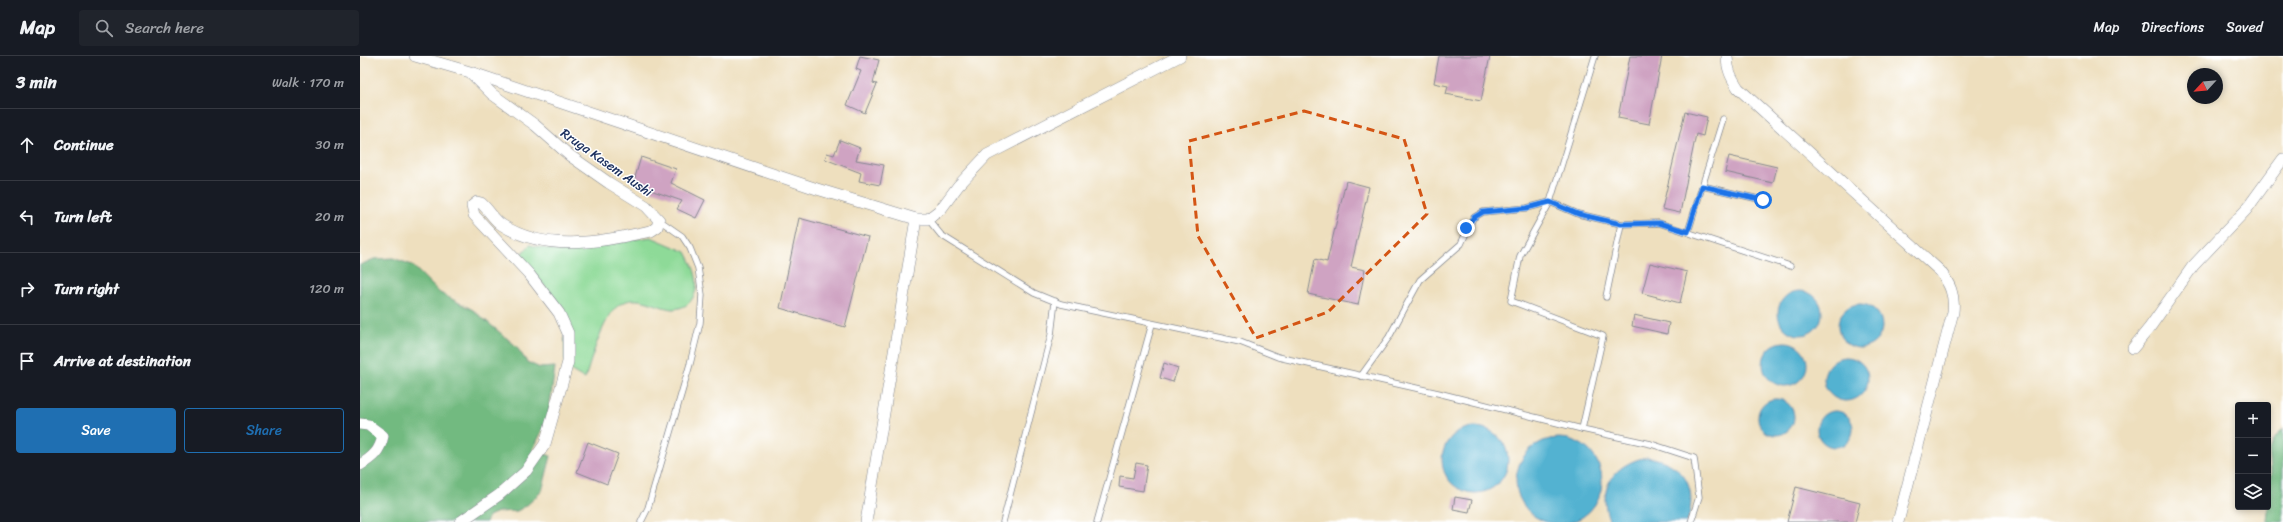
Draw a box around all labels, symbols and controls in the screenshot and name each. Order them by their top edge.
search box [79,10,359,46]
text: Map [20,11,55,44]
text: Search here [125,15,204,41]
text: Map [2093,15,2119,40]
text: Directions [2141,15,2204,40]
text: Saved [2226,15,2263,40]
icon: search [93,17,115,39]
text: 3 min [16,67,57,97]
north arrow [2187,68,2223,104]
text: Walk · 170 m [272,71,344,94]
street label: Rruga Kasem Aushi [556,122,658,203]
text: Continue [54,132,114,158]
text: 30 m [315,133,344,156]
icon: ahead [16,134,38,156]
route start [1754,191,1772,209]
text: Turn left [54,204,112,230]
text: 20 m [315,205,344,228]
icon: left [16,206,38,228]
route end [1457,219,1475,237]
text: Turn right [54,276,119,302]
text: 120 m [309,277,344,300]
icon: right [16,278,38,300]
text: Arrive at destination [54,348,191,374]
icon: arrive [16,350,38,372]
map controls [2235,402,2271,510]
button: + [2235,402,2271,438]
button: Save [16,408,176,453]
button: Share [184,408,344,453]
button: − [2235,438,2271,474]
button: layers [2235,474,2271,510]

